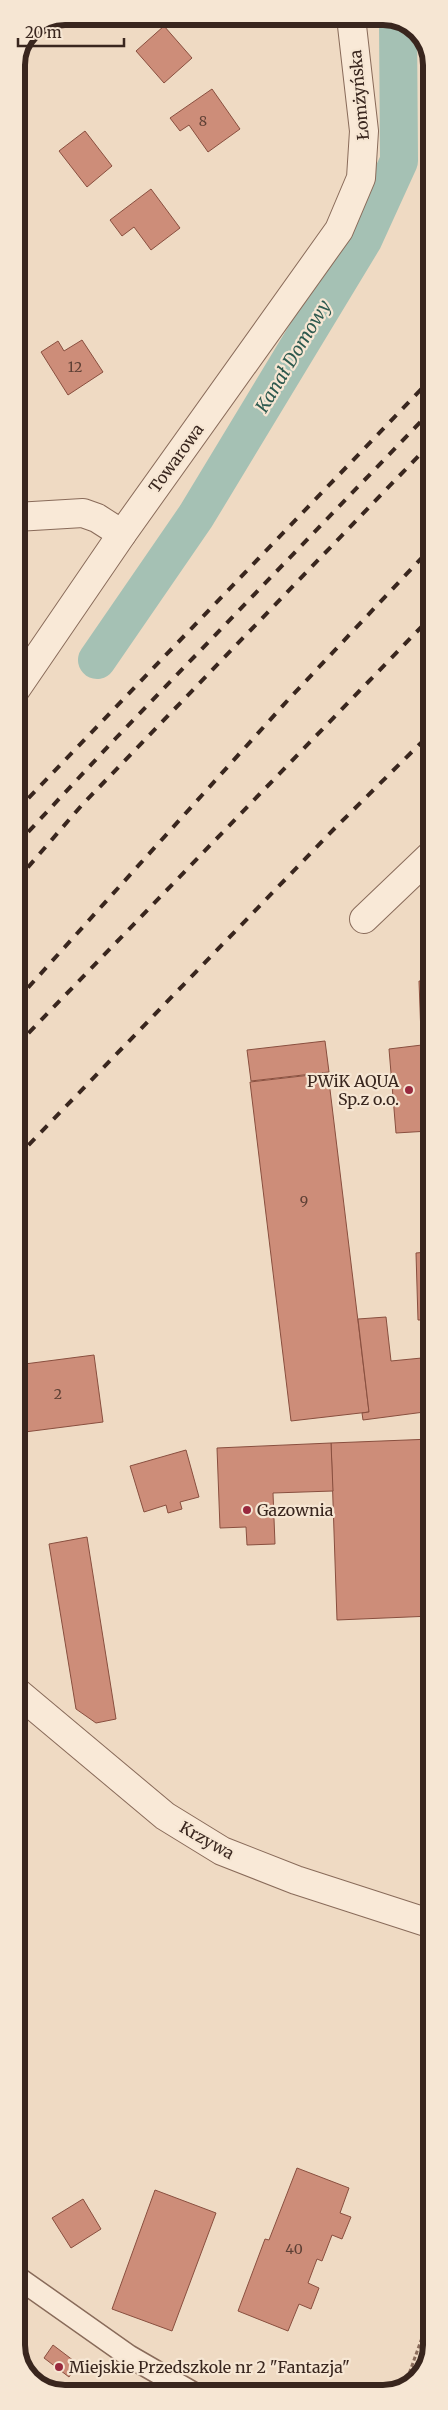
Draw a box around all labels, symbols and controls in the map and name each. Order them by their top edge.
scale bar [18,15,124,47]
text: 20 m [25,23,62,42]
street label: Łomżyńska [345,49,373,141]
house number: 8 [199,112,207,130]
water label: Kanał Domowy [250,295,336,417]
house number: 12 [68,358,82,376]
street label: Towarowa [144,419,208,496]
place label: PWiK AQUA Sp.z o.o. [307,1071,400,1109]
marker: PWiK AQUA Sp.z o.o. [403,1084,415,1096]
house number: 9 [300,1192,308,1210]
house number: 2 [54,1385,62,1403]
place label: Gazownia [257,1500,334,1520]
marker: Gazownia [241,1504,253,1516]
street label: Krzywa [176,1817,238,1863]
house number: 40 [285,2240,303,2258]
place label: Miejskie Przedszkole nr 2 "Fantazja" [69,2357,350,2377]
marker: Miejskie Przedszkole nr 2 "Fantazja" [53,2361,65,2373]

